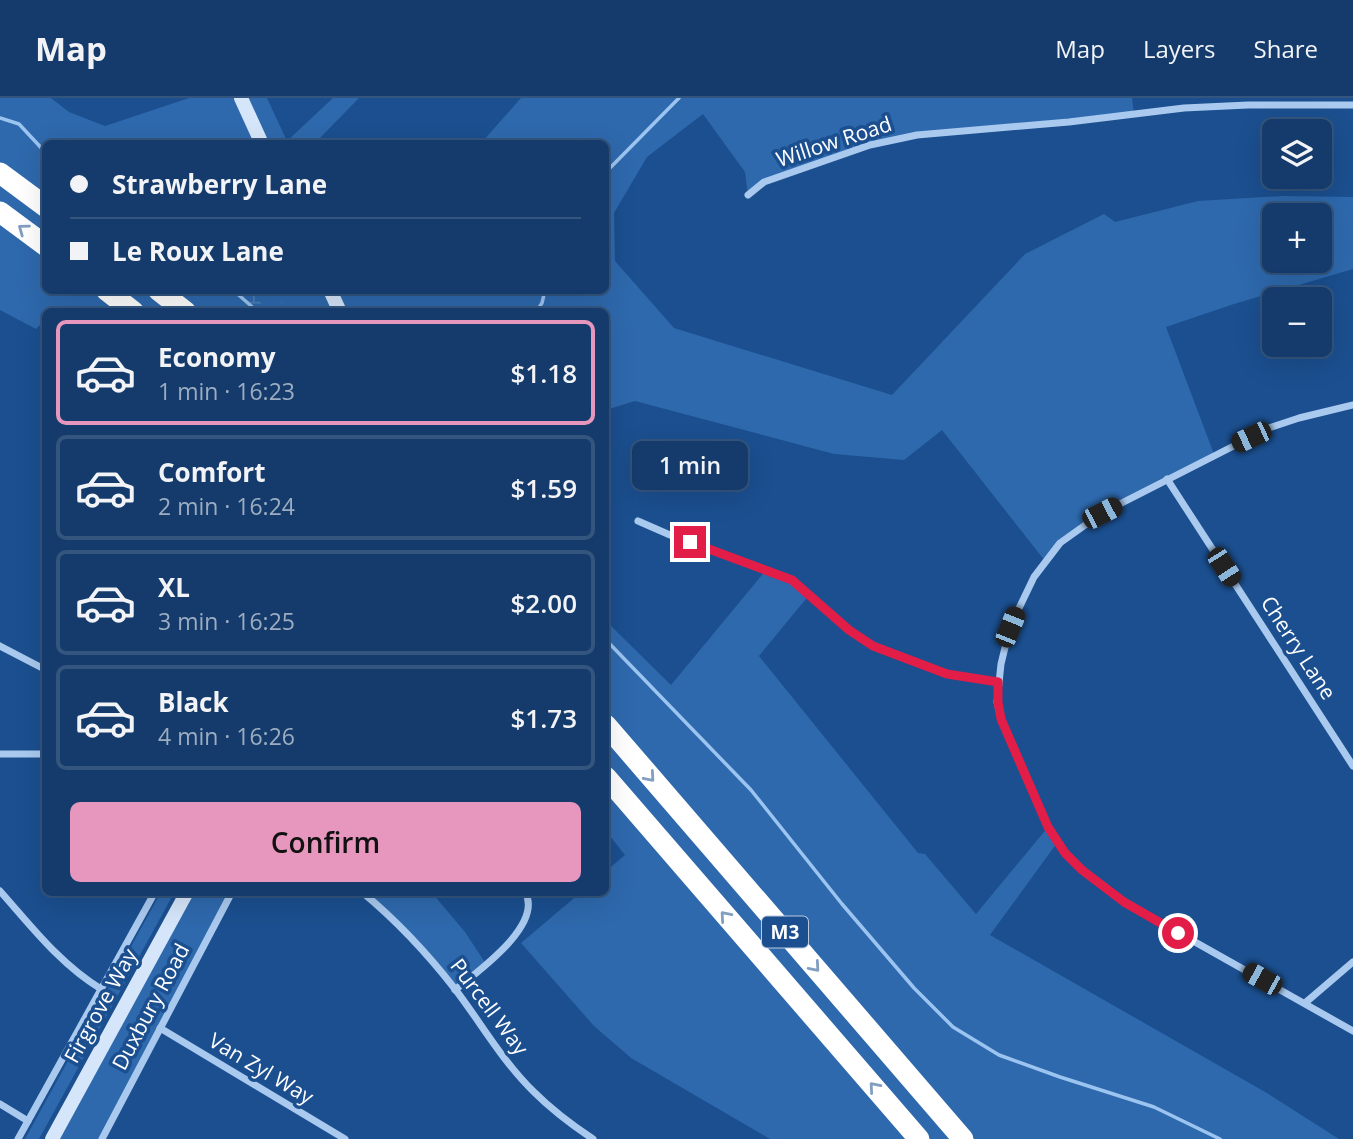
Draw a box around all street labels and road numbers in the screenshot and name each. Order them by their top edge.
street label: Willow Road [772,109,895,173]
street label: Cherry Lane [1255,590,1343,705]
road number: M3 [762,916,808,947]
street label: Duxbury Road [105,938,195,1075]
street label: Firgrove Way [57,943,143,1068]
street label: Purcell Way [444,953,535,1061]
street label: Van Zyl Way [204,1026,319,1111]

